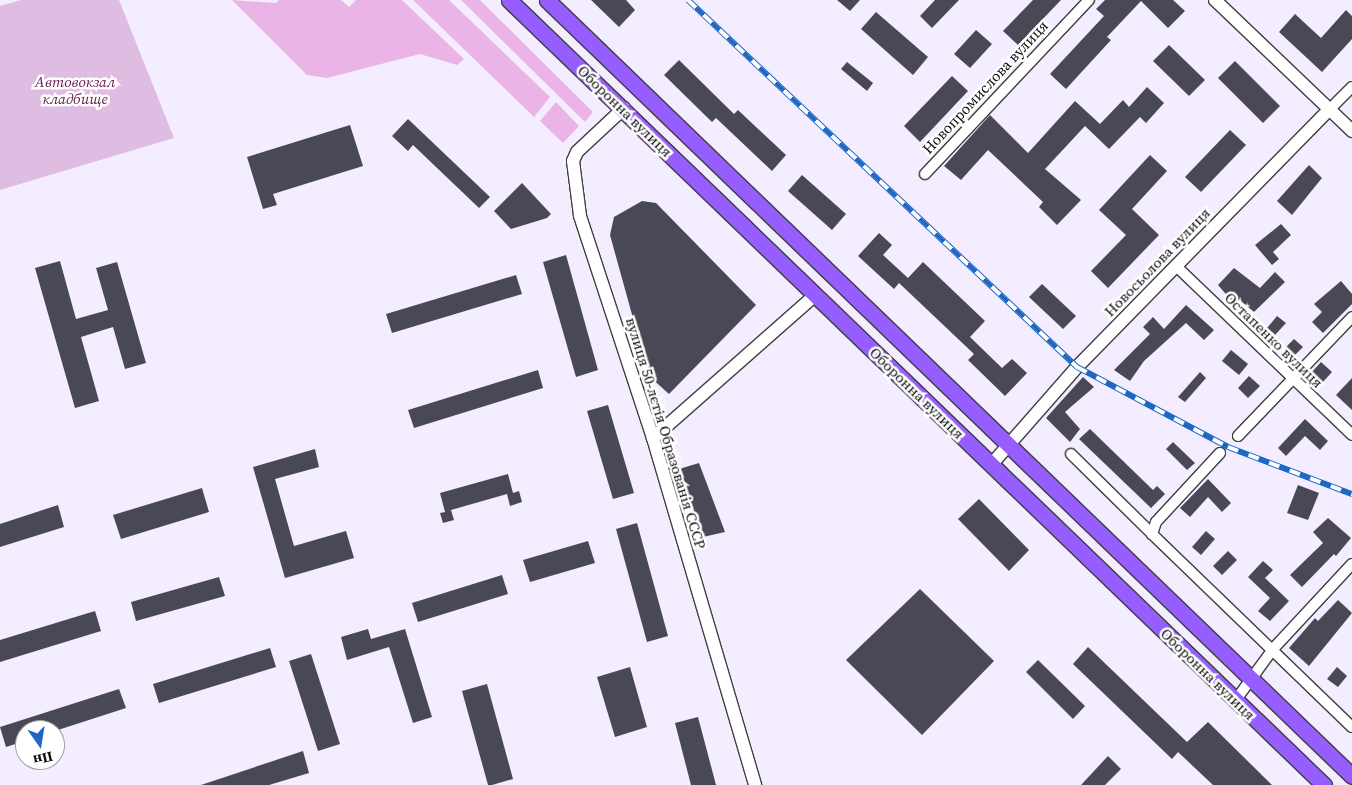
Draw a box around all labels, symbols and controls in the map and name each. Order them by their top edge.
street label: Новопромислова вулиця [918,17,1052,157]
street label: Оборонна вулиця [574,61,676,161]
park label: Автовокзал кладбище [35,72,115,107]
street label: Новосьолова вулиця [1100,204,1214,320]
street label: Остапенко вулиця [1221,288,1327,392]
street label: вулиця 50-лєтія Образованія СССР [622,315,710,551]
street label: Оборонна вулиця [866,343,968,443]
street label: Оборонна вулиця [1157,624,1259,724]
north arrow [15,720,65,770]
text: Пн [31,747,55,771]

